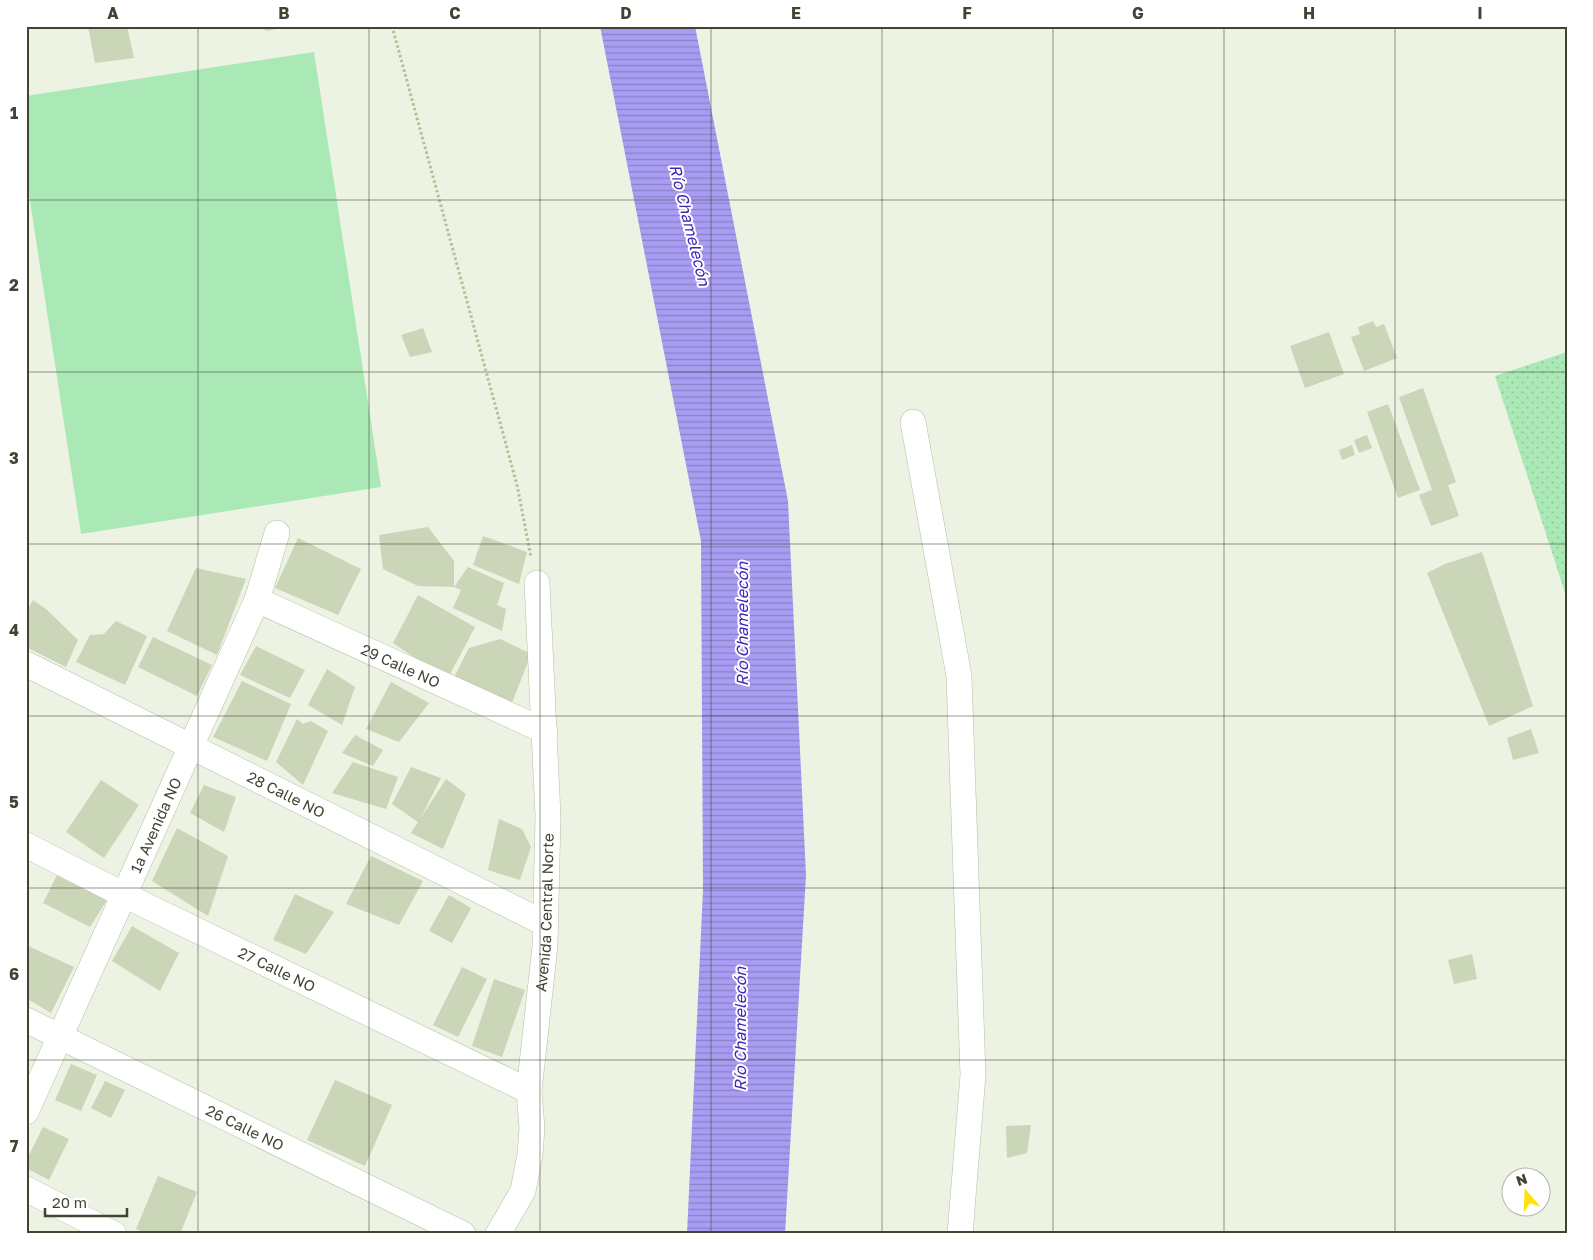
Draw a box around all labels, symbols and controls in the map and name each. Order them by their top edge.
text: A [107,3,119,23]
text: B [278,3,290,23]
text: C [449,3,461,23]
text: D [620,3,632,23]
text: E [791,3,801,23]
text: F [962,3,972,23]
text: G [1132,3,1144,23]
text: H [1303,3,1315,23]
text: I [1477,3,1483,23]
text: 1 [10,103,18,123]
water label: Río Chamelecón [665,162,715,289]
text: 2 [9,275,19,295]
text: 3 [9,448,19,468]
water label: Río Chamelecón [732,561,752,686]
text: 4 [9,620,19,640]
street label: 29 Calle NO [359,640,443,691]
street label: 28 Calle NO [244,767,328,821]
street label: 1a Avenida NO [126,774,185,875]
text: 5 [9,792,19,812]
street label: Avenida Central Norte [531,833,557,993]
street label: 27 Calle NO [235,943,319,995]
text: 6 [9,964,19,984]
water label: Río Chamelecón [730,966,750,1091]
street label: 26 Calle NO [203,1101,287,1154]
text: 7 [10,1136,19,1156]
north arrow [1500,1168,1550,1218]
text: N [1514,1169,1529,1189]
scale bar [45,1185,128,1217]
text: 20 m [52,1193,87,1211]

